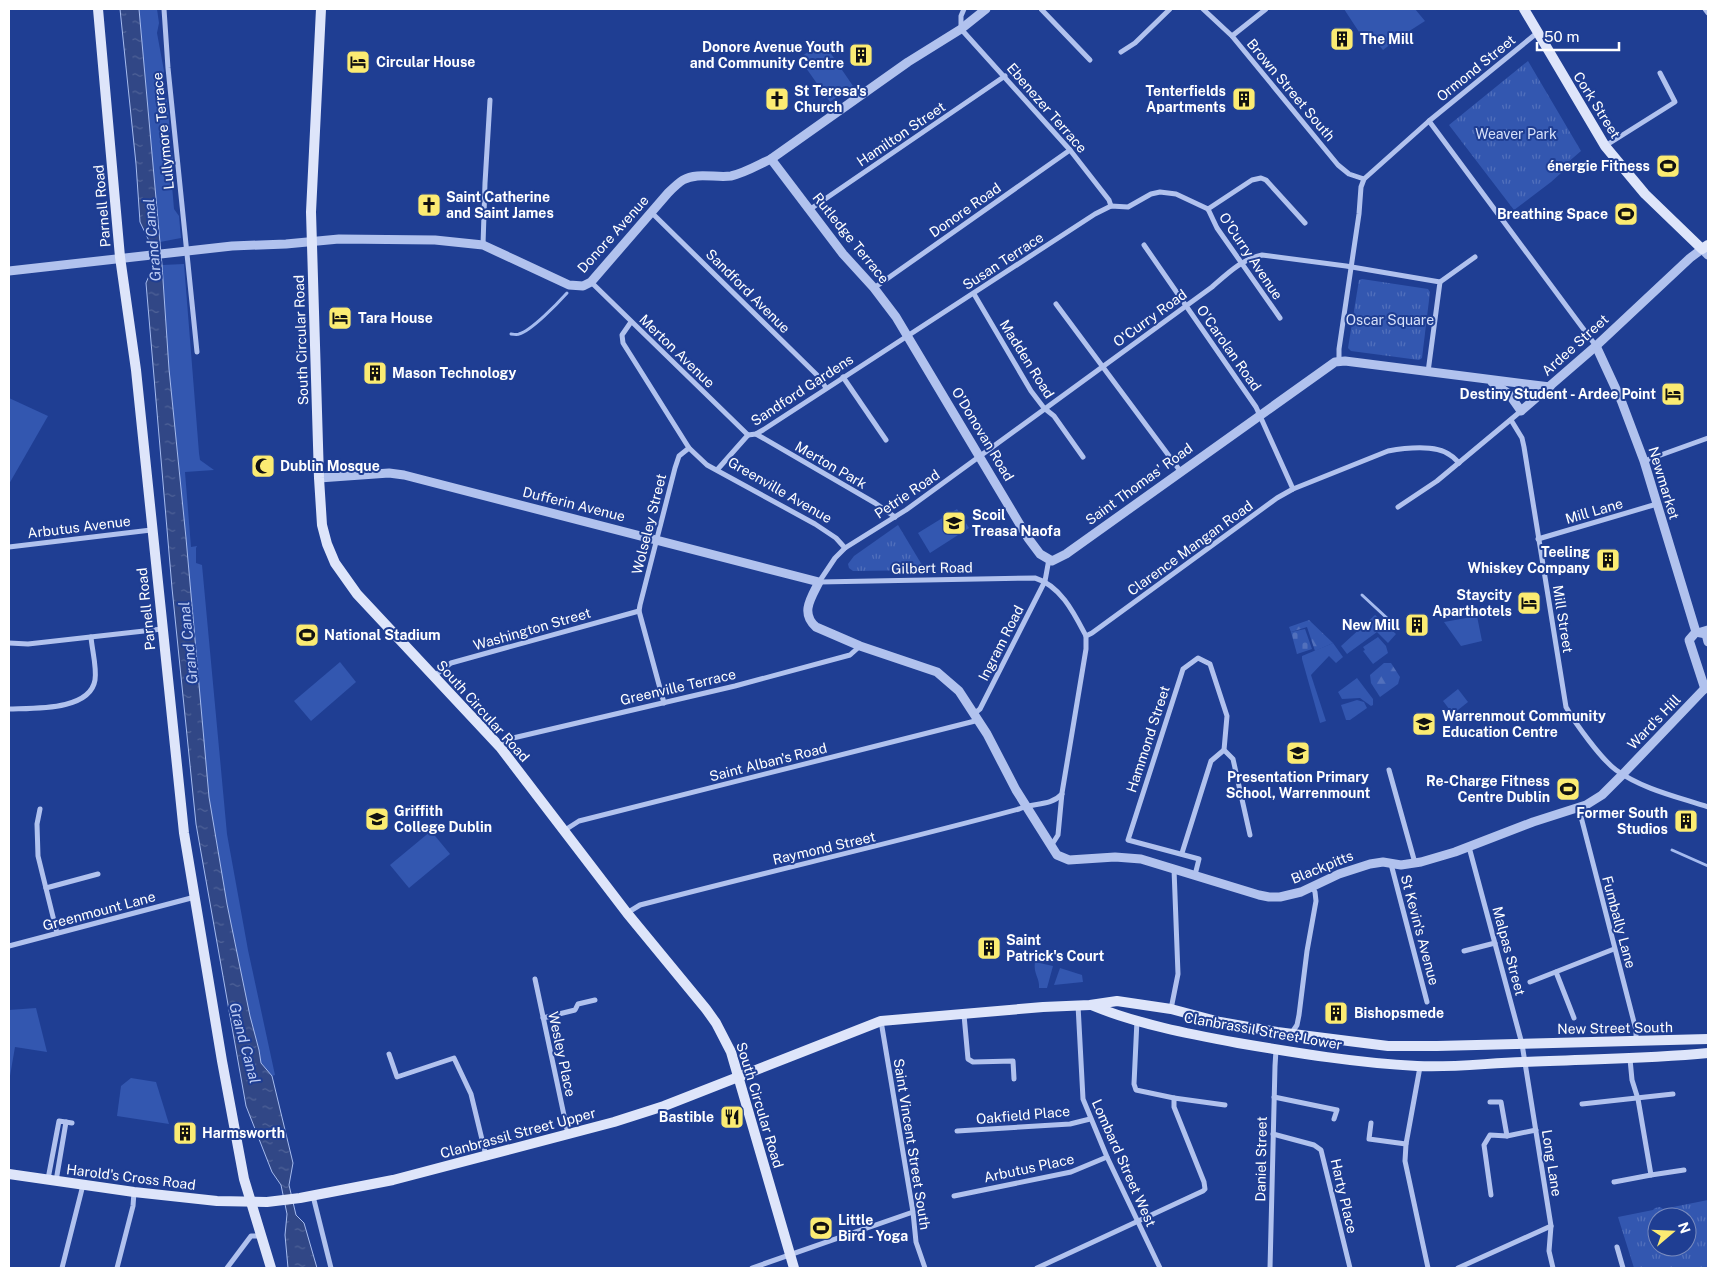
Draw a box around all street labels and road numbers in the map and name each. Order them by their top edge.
street label: Ormond Street [1434,31,1518,105]
street label: Brown Street South [1244,36,1338,144]
street label: Ebenezer Terrace [1004,60,1090,156]
street label: Cork Street [1570,69,1624,141]
street label: Lullymore Terrace [149,72,177,190]
street label: Hamilton Street [854,98,948,170]
street label: Parnell Road [90,164,114,248]
street label: Donore Road [926,180,1004,240]
street label: Rutledge Terrace [810,189,893,287]
street label: Donore Avenue [574,192,652,276]
street label: O'Curry Avenue [1216,209,1286,303]
street label: Susan Terrace [960,229,1046,293]
street label: Sandford Avenue [703,246,793,336]
street label: South Circular Road [291,274,311,406]
street label: O'Curry Road [1110,286,1190,350]
street label: O'Carolan Road [1194,302,1264,394]
street label: Merton Avenue [636,311,718,391]
street label: Ardee Street [1539,311,1611,379]
street label: Madden Road [997,317,1057,401]
street label: Sandford Gardens [748,351,856,429]
street label: O'Donovan Road [949,384,1017,484]
street label: Merton Park [792,438,870,492]
street label: Saint Thomas' Road [1082,440,1196,528]
street label: Newmarket [1645,445,1683,521]
street label: Greenville Avenue [725,454,835,526]
street label: Petrie Road [871,466,943,522]
street label: Wolseley Street [629,472,669,576]
street label: Dufferin Avenue [521,484,627,524]
street label: Mill Lane [1563,495,1625,527]
street label: Clarence Mangan Road [1124,497,1256,599]
street label: Arbutus Avenue [26,513,132,541]
street label: Gilbert Road [891,559,973,577]
street label: Parnell Road [134,567,158,651]
street label: Mill Street [1550,584,1576,654]
street label: Ingram Road [975,603,1027,683]
street label: Washington Street [471,605,593,653]
street label: South Circular Road [433,657,533,765]
street label: Greenville Terrace [619,666,738,708]
street label: Hammond Street [1123,684,1173,794]
street label: Ward's Hill [1624,691,1684,753]
street label: Saint Alban's Road [708,740,828,784]
street label: Raymond Street [771,828,877,868]
street label: Blackpitts [1289,847,1355,887]
street label: St Kevin's Avenue [1398,873,1442,987]
street label: Fumbally Lane [1599,874,1639,970]
street label: Greenmount Lane [41,888,157,934]
street label: Malpas Street [1489,905,1529,997]
street label: Clanbrassil Street Lower [1183,1009,1343,1053]
street label: Wesley Place [545,1010,579,1098]
street label: New Street South [1557,1019,1673,1037]
street label: South Circular Road [733,1040,787,1170]
street label: Saint Vincent Street South [891,1057,933,1231]
street label: Lombard Street West [1089,1097,1159,1229]
street label: Oakfield Place [975,1103,1071,1127]
street label: Clanbrassil Street Upper [438,1105,598,1161]
street label: Daniel Street [1252,1116,1270,1202]
street label: Long Lane [1539,1128,1565,1198]
street label: Arbutus Place [982,1151,1076,1185]
street label: Harty Place [1328,1157,1360,1235]
street label: Harold's Cross Road [65,1161,197,1193]

